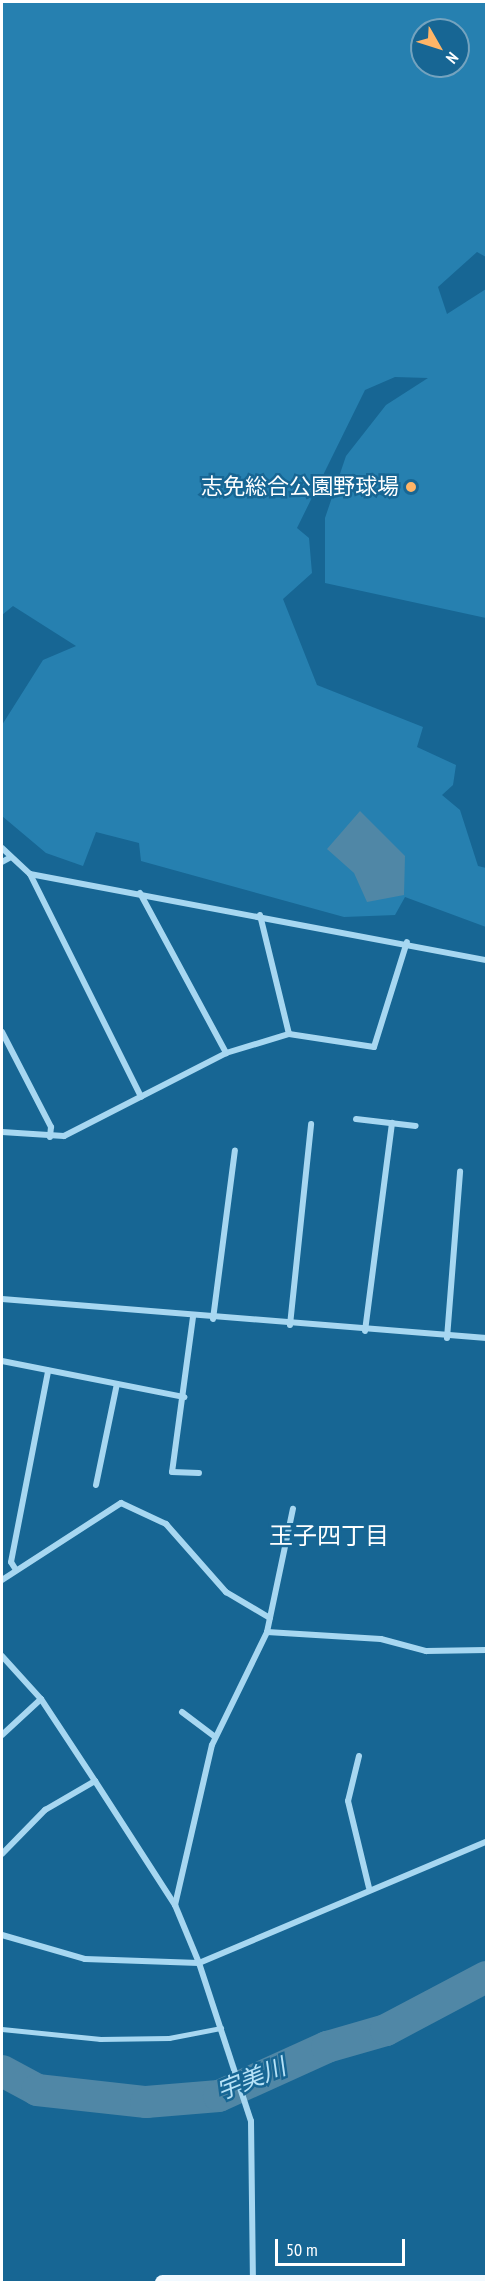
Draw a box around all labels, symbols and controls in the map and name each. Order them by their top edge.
north arrow [410,18,470,78]
text: N [442,48,463,68]
place label: 志免総合公園野球場 [201,474,399,500]
marker: 志免総合公園野球場 [404,480,418,494]
district label: 王子四丁目 [269,1522,389,1550]
water label: 宇美川 [212,2052,290,2106]
scale bar [278,2227,408,2265]
text: 50 m [286,2238,318,2261]

